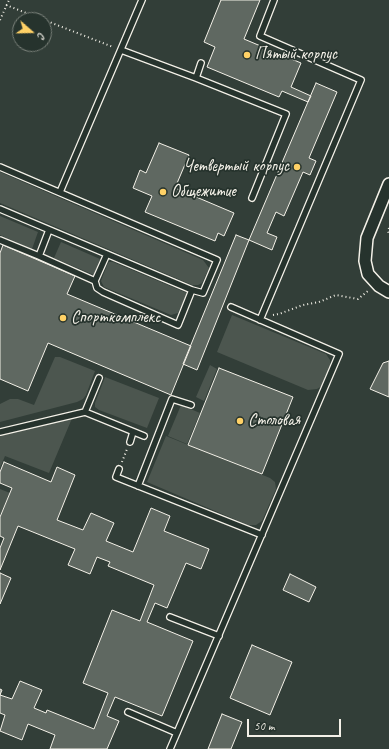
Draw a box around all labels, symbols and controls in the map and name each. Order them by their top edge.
north arrow [12,12,52,52]
text: С [35,31,50,41]
place label: Пятый корпус [255,45,337,65]
marker: Пятый корпус [242,50,252,60]
place label: Четвертый корпус [183,157,289,177]
marker: Четвертый корпус [292,162,302,172]
place label: Общежитие [171,182,236,202]
marker: Общежитие [158,187,168,197]
place label: Спорткомплекс [71,308,160,328]
marker: Спорткомплекс [58,313,68,323]
place label: Столовая [248,411,300,431]
marker: Столовая [235,416,245,426]
scale bar [249,711,343,737]
text: 50 m [254,718,274,734]

